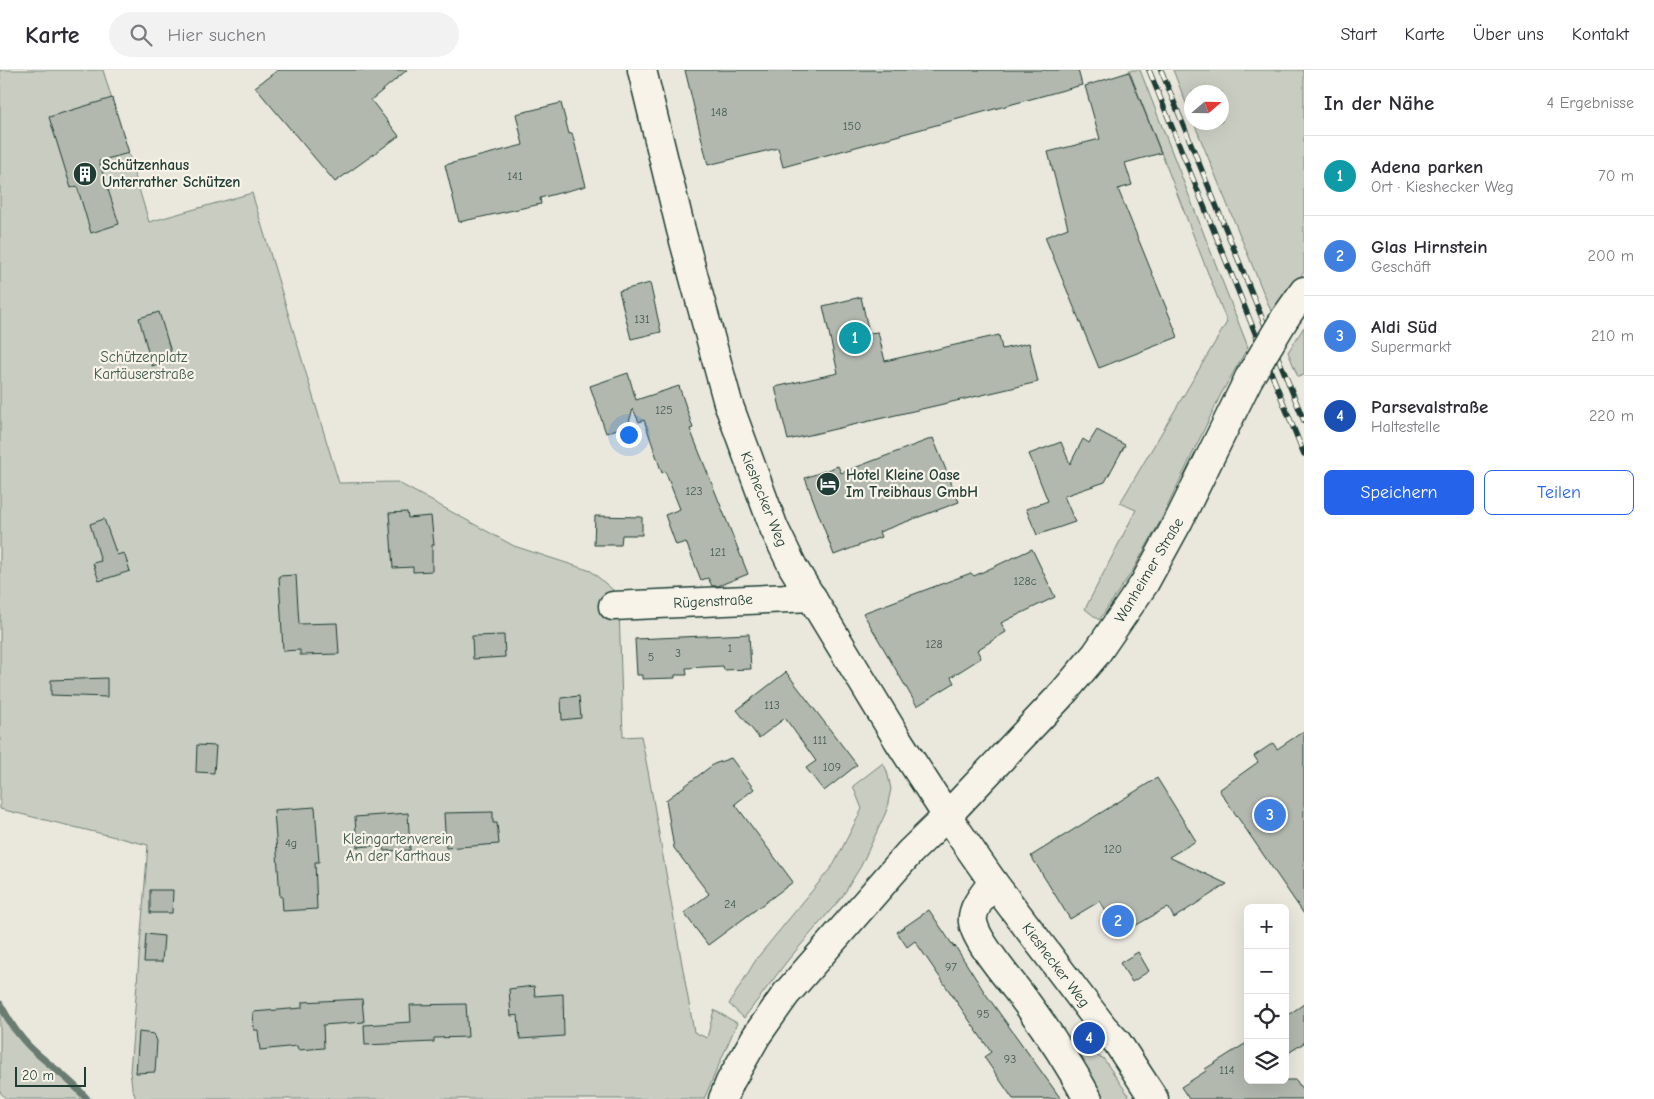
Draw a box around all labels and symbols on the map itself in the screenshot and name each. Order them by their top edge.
north arrow [1184,85,1229,130]
house number: 148 [711,105,727,119]
house number: 150 [843,119,861,133]
place label: Schützenhaus Unterrather Schützen [102,156,240,191]
building icon: Schützenhaus Unterrather Schützen [72,161,98,187]
house number: 141 [507,169,523,183]
house number: 131 [634,312,650,326]
pin: 1 [839,319,871,357]
park label: Schützenplatz Kartäuserstraße [94,348,195,383]
house number: 125 [655,403,673,417]
your location [616,422,642,448]
street label: Kieshecker Weg [737,449,791,549]
place label: Hotel Kleine Oase Im Treibhaus GmbH [846,466,978,501]
hotel icon: Hotel Kleine Oase Im Treibhaus GmbH [815,471,841,497]
house number: 123 [685,484,703,498]
street label: Wanheimer Straße [1111,514,1188,626]
house number: 121 [710,545,726,559]
house number: 128c [1014,574,1037,588]
street label: Rügenstraße [673,590,754,612]
house number: 128 [925,637,943,651]
house number: 1 [728,641,733,655]
house number: 3 [675,646,681,660]
house number: 5 [648,650,654,664]
house number: 113 [764,698,780,712]
house number: 111 [813,733,827,747]
house number: 109 [823,760,841,774]
pin: 3 [1254,796,1286,834]
park label: Kleingartenverein An der Karthaus [343,830,453,865]
house number: 4g [285,836,297,850]
house number: 120 [1104,842,1122,856]
house number: 24 [724,897,736,911]
pin: 2 [1102,902,1134,940]
street label: Kieshecker Weg [1018,919,1094,1011]
house number: 97 [945,960,957,974]
house number: 95 [977,1007,989,1021]
pin: 4 [1073,1019,1105,1057]
house number: 93 [1004,1052,1016,1066]
house number: 114 [1219,1063,1235,1077]
scale bar [15,1064,86,1087]

